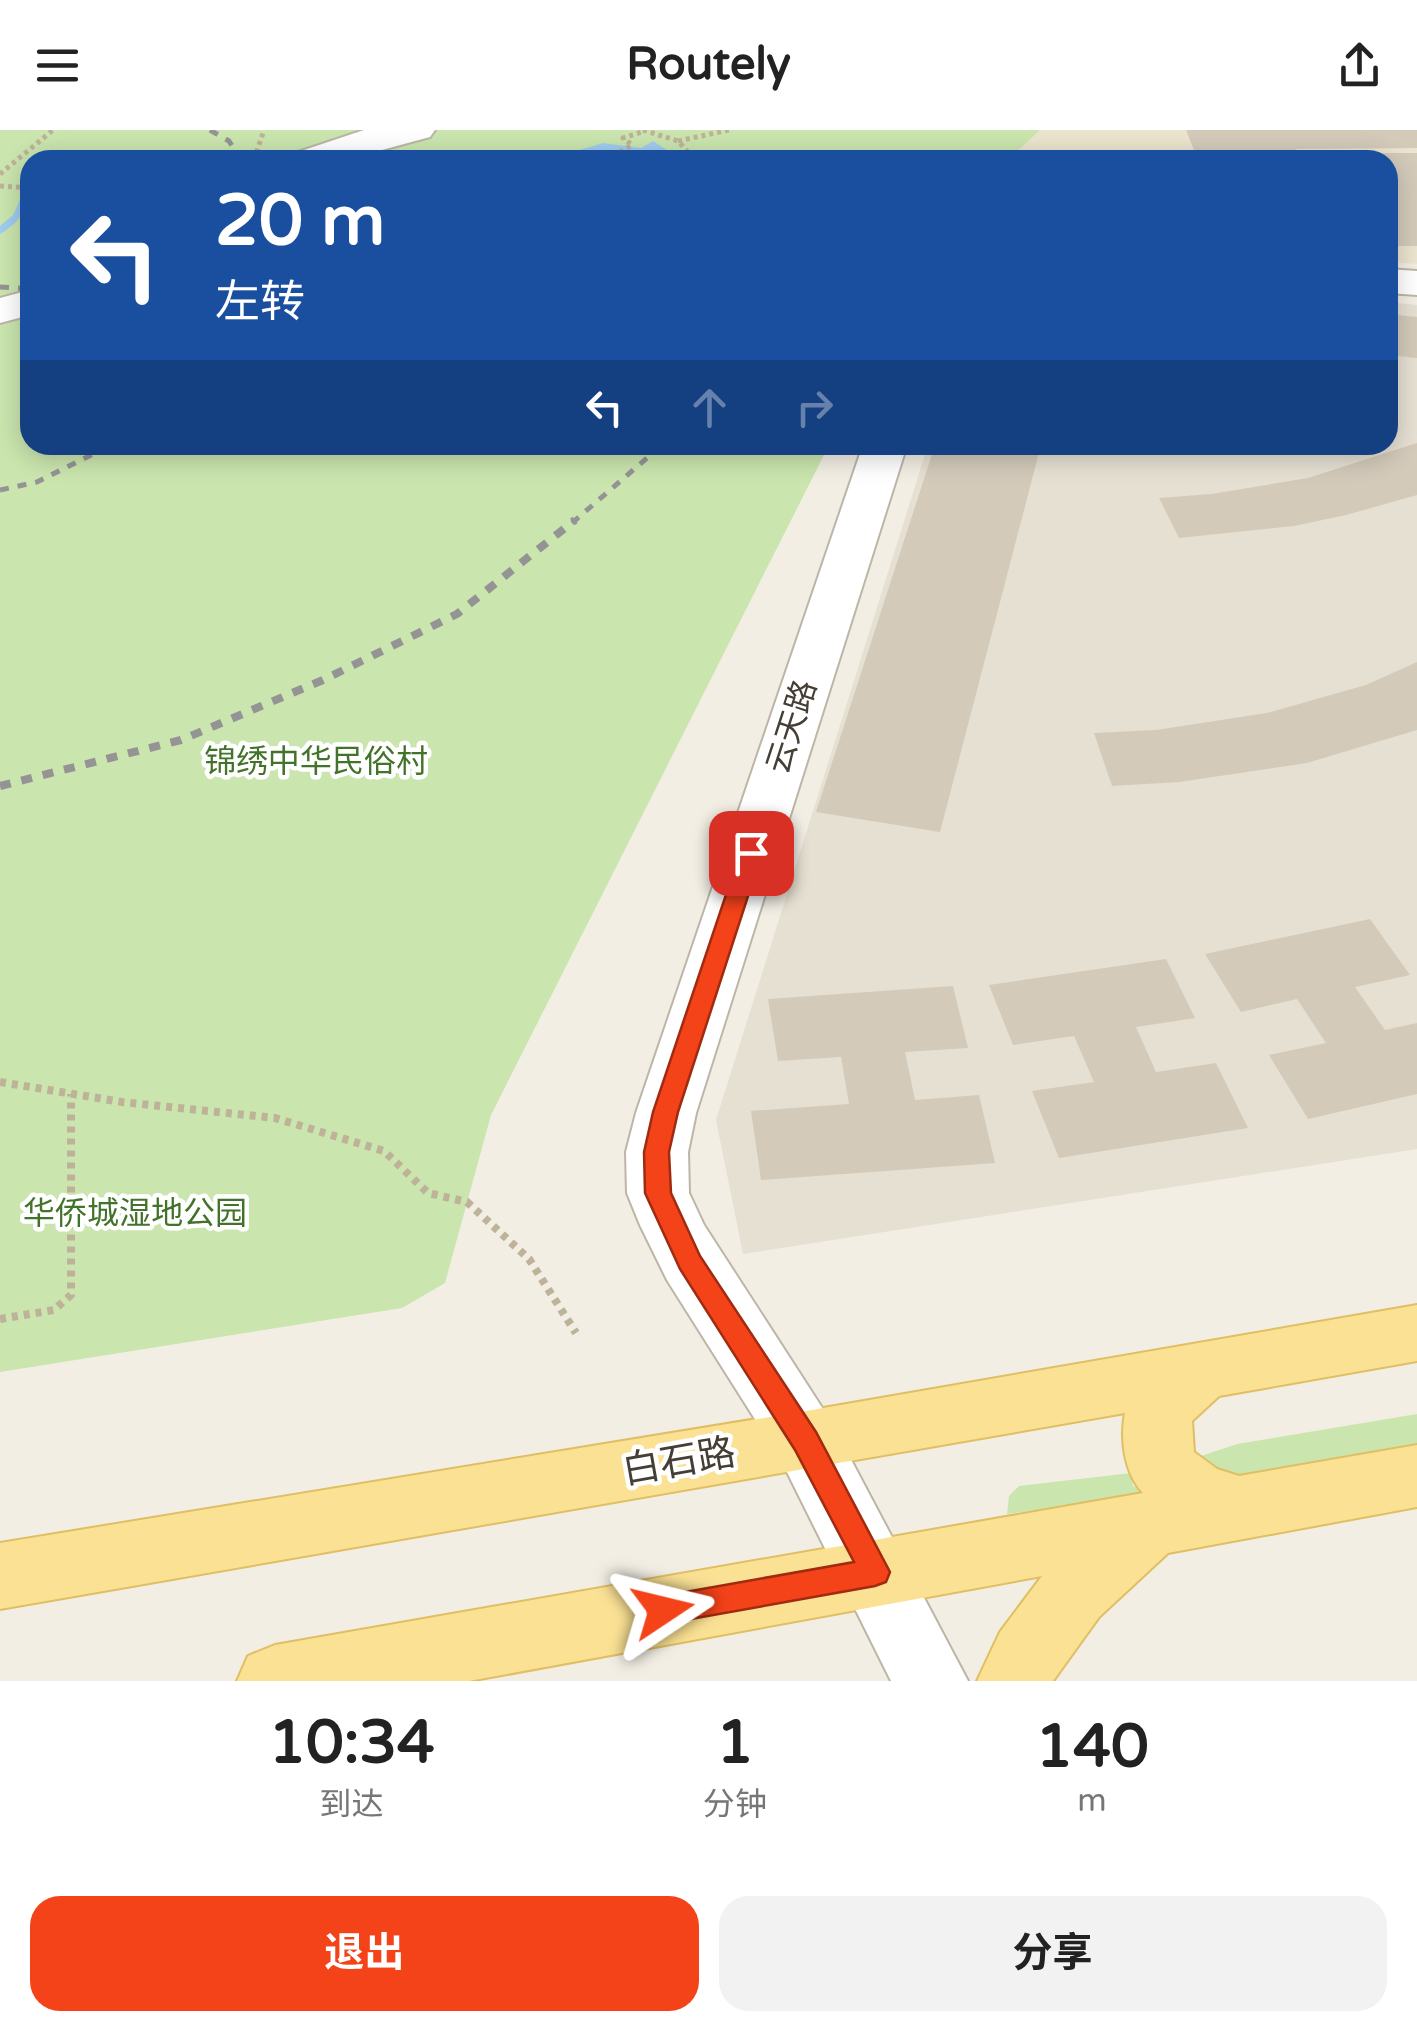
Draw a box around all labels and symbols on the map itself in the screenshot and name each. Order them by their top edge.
street label: 云天路 [759,675,825,779]
park label: 锦绣中华民俗村 [204,743,428,781]
pin [709,811,794,896]
park label: 华侨城湿地公园 [23,1195,247,1233]
street label: 白石路 [619,1429,739,1495]
position arrow [611,1558,715,1662]

